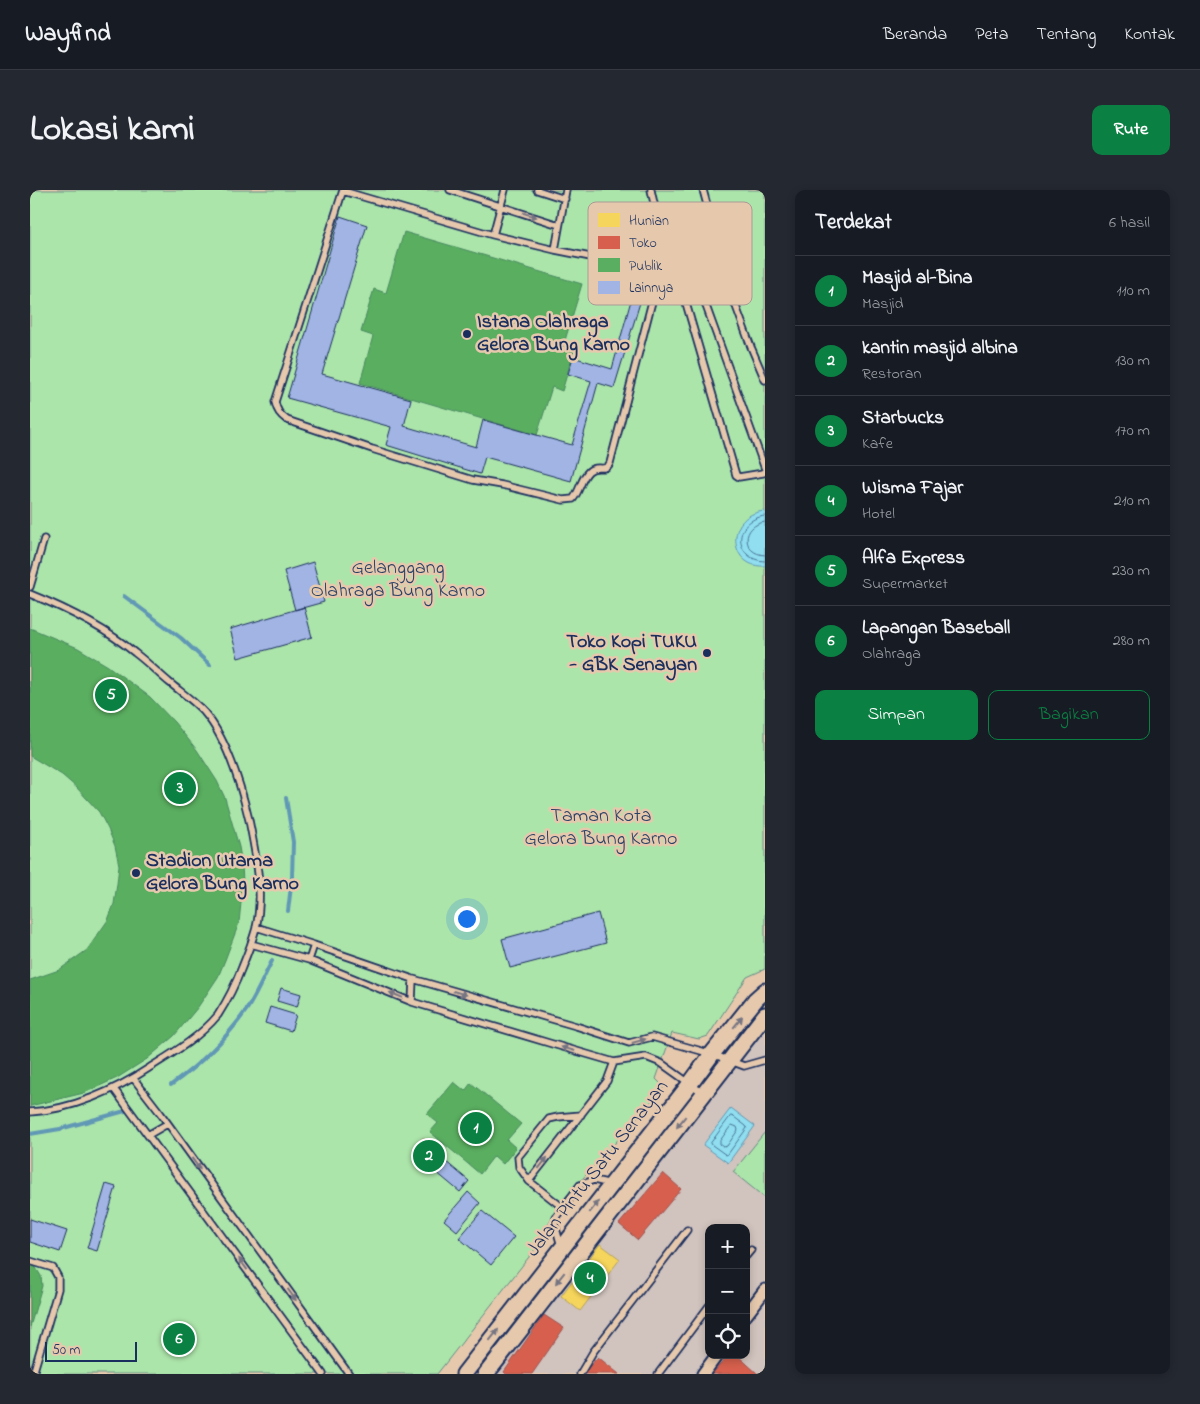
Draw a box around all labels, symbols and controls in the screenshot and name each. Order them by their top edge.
text: Wayfind [25,17,111,52]
text: Beranda [883,22,947,48]
text: Peta [975,22,1008,48]
text: Tentang [1036,22,1096,48]
text: Kontak [1124,22,1175,48]
text: Lokasi kami [30,105,195,156]
button: Rute [1092,105,1170,155]
legend [588,202,752,305]
text: Terdekat [815,208,892,238]
text: Hunian [629,211,669,232]
text: 6 hasil [1109,211,1150,235]
one-way arrow [522,212,537,219]
text: Toko [629,233,657,254]
text: Publik [629,256,663,277]
text: Masjid al-Bina [862,265,973,292]
text: Lainnya [629,278,673,300]
text: 1 [828,279,834,303]
text: 110 m [1116,279,1150,303]
text: Masjid [862,292,904,316]
place label: Istana Olahraga Gelora Bung Karno [477,308,630,361]
marker: Istana Olahraga Gelora Bung Karno [461,328,473,340]
text: kantin masjid albina [862,335,1018,362]
text: 2 [827,349,835,373]
text: 130 m [1115,349,1150,373]
text: Restoran [862,362,921,386]
text: Starbucks [862,405,944,432]
text: 3 [828,419,834,443]
text: 170 m [1115,419,1150,443]
text: Kafe [862,432,893,456]
text: Wisma Fajar [862,475,963,502]
text: 4 [828,489,834,513]
text: 210 m [1114,489,1150,513]
text: Hotel [862,502,895,526]
text: Alfa Express [862,545,965,572]
park label: Gelanggang Olahraga Bung Karno [311,554,485,607]
text: 5 [826,559,836,583]
text: 230 m [1112,559,1150,583]
text: Supermarket [862,572,948,596]
text: Lapangan Baseball [862,615,1010,642]
place label: Toko Kopi TUKU - GBK Senayan [566,628,697,681]
text: 6 [827,629,835,653]
text: 280 m [1113,629,1150,653]
text: Olahraga [862,642,921,666]
marker: Toko Kopi TUKU - GBK Senayan [701,647,713,659]
pin: 5 [95,676,127,714]
button: Simpan [815,690,978,740]
button: Bagikan [988,690,1150,740]
pin: 3 [164,769,196,807]
park label: Taman Kota Gelora Bung Karno [525,802,677,855]
place label: Stadion Utama Gelora Bung Karno [146,847,299,900]
marker: Stadion Utama Gelora Bung Karno [130,867,142,879]
your location [454,906,480,932]
one-way arrow [452,989,467,997]
one-way arrow [388,991,403,999]
one-way arrow [732,1016,743,1029]
one-way arrow [631,1036,646,1044]
one-way arrow [560,1044,575,1052]
street label: Jalan Pintu Satu Senayan [520,1074,676,1264]
pin: 1 [460,1109,492,1147]
one-way arrow [675,1115,686,1128]
pin: 2 [413,1137,445,1175]
one-way arrow [191,1157,201,1171]
one-way arrow [538,1157,549,1170]
one-way arrow [588,1201,599,1214]
map controls [705,1224,750,1359]
button: + [705,1224,750,1269]
one-way arrow [237,1258,248,1271]
pin: 4 [574,1259,606,1297]
button: − [705,1269,750,1314]
one-way arrow [555,1271,565,1285]
one-way arrow [287,1288,297,1302]
button: locate [705,1314,750,1359]
pin: 6 [163,1320,195,1358]
one-way arrow [489,1329,500,1342]
scale bar [45,1339,138,1362]
text: 50 m [52,1340,80,1361]

